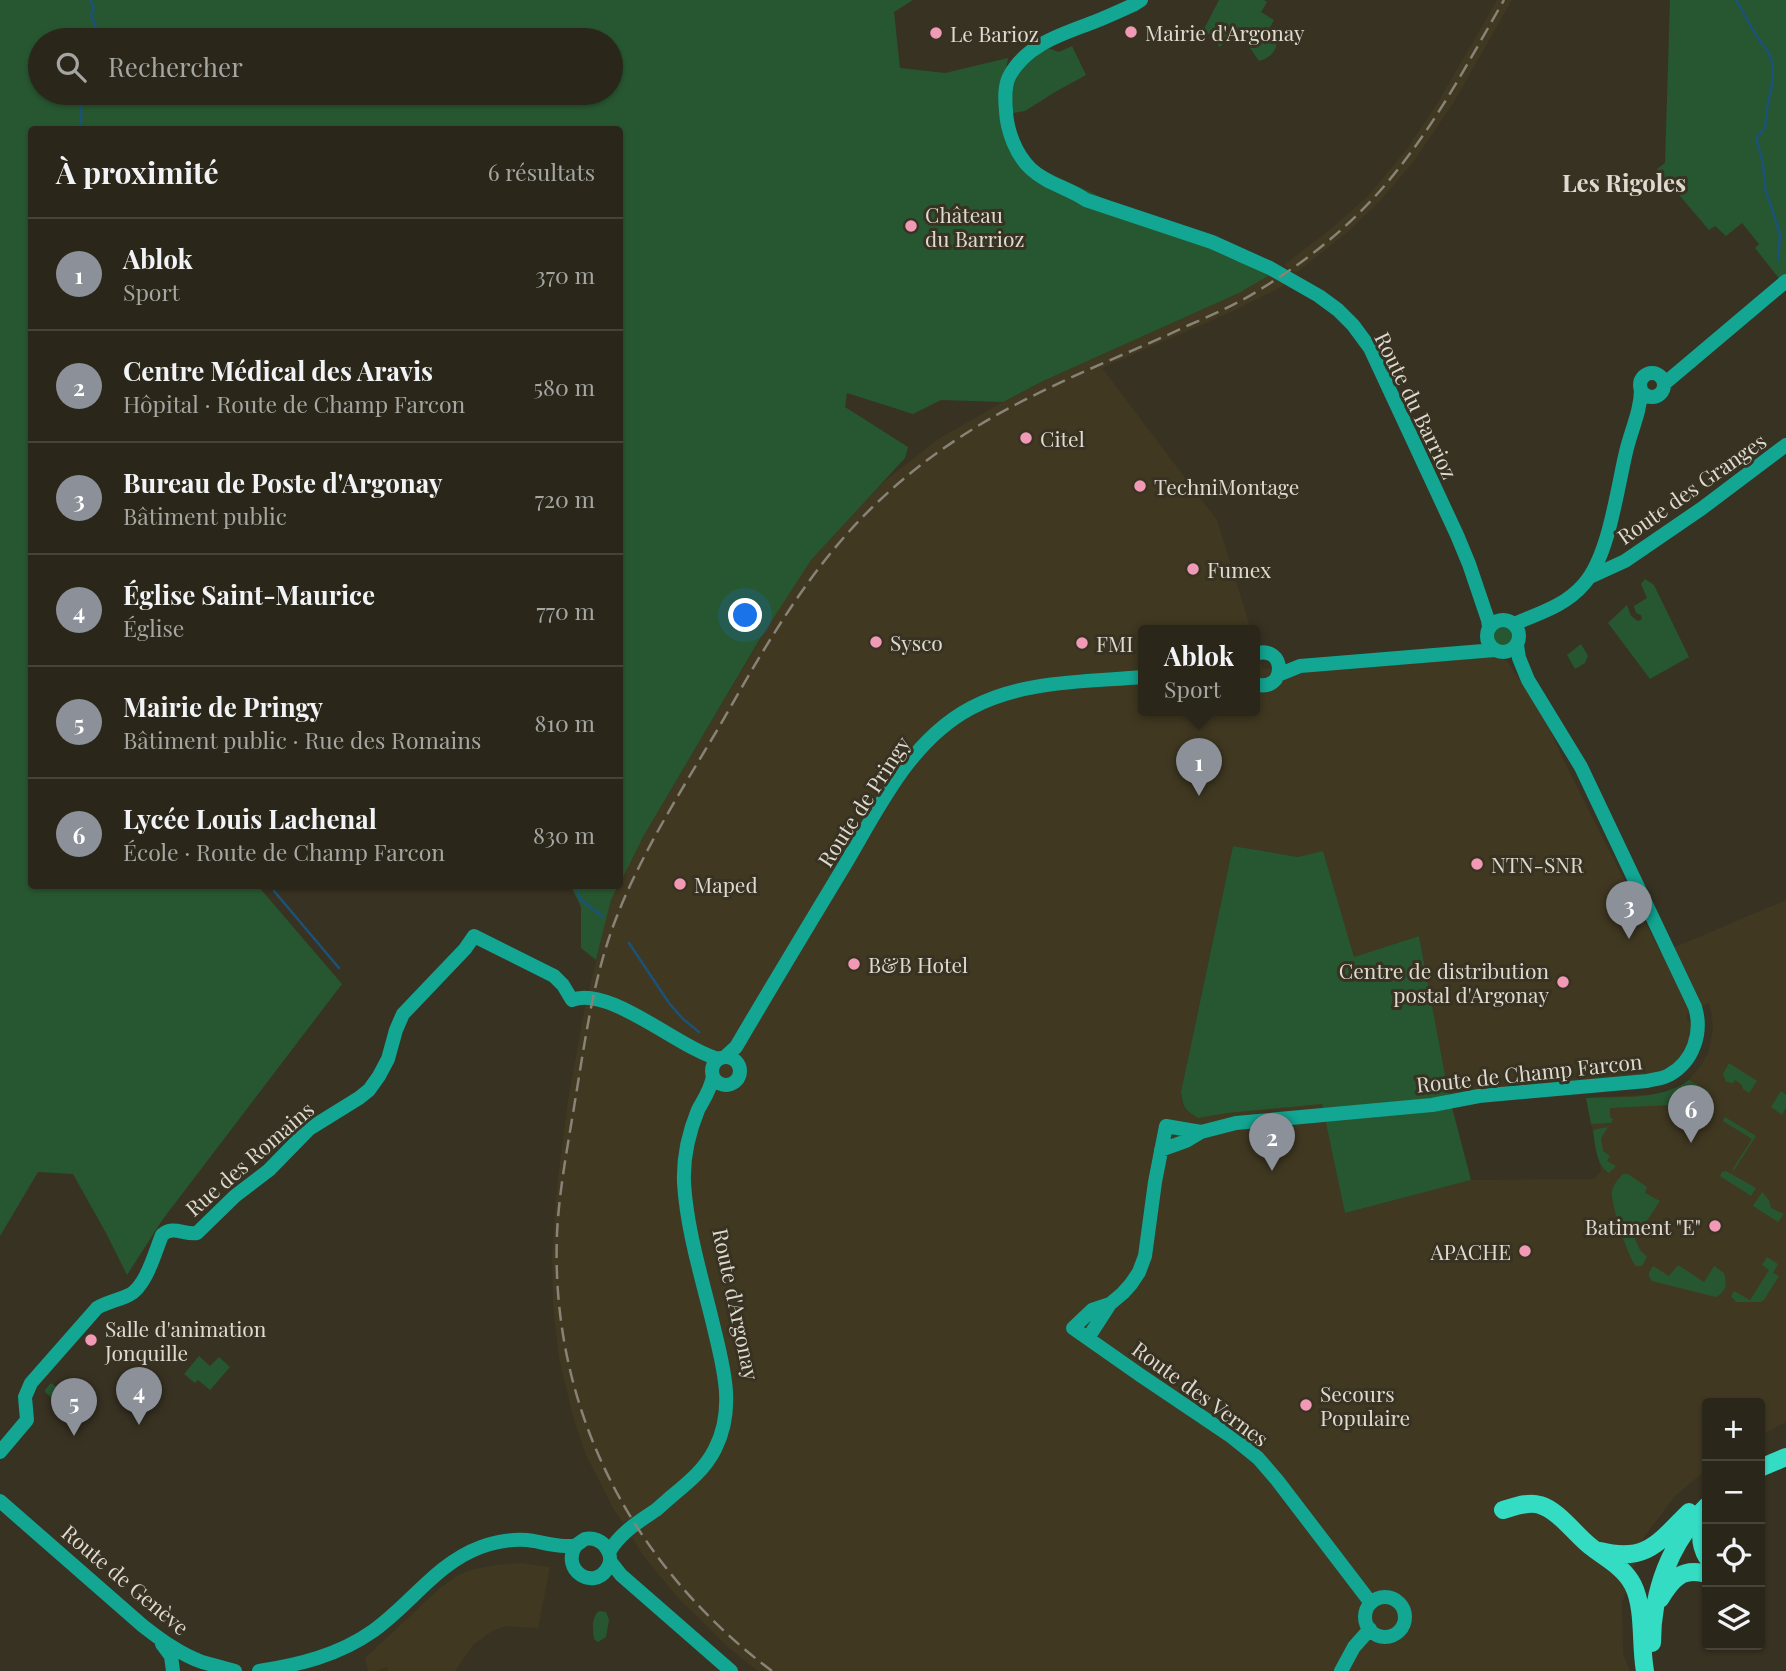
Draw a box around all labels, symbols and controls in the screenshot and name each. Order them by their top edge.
place label: Mairie d'Argonay [1145,18,1305,46]
place label: Le Barioz [950,19,1039,47]
marker: Mairie d'Argonay [1123,24,1139,40]
marker: Le Barioz [928,25,944,41]
search box [28,28,623,105]
icon: search [52,48,90,86]
text: Rechercher [108,49,243,84]
text: À proximité [56,152,219,192]
text: 6 résultats [488,156,595,187]
district label: Les Rigoles [1562,166,1686,198]
place label: Château du Barrioz [925,200,1025,252]
marker: Château du Barrioz [903,218,919,234]
text: Ablok [123,241,193,276]
text: 1 [75,259,83,290]
text: 370 m [535,259,595,290]
text: Sport [123,276,180,307]
street label: Route du Barrioz [1369,327,1465,483]
text: Centre Médical des Aravis [123,353,433,388]
text: 2 [73,371,85,402]
text: 580 m [534,371,595,402]
text: Hôpital · Route de Champ Farcon [123,388,465,419]
place label: Citel [1040,424,1085,452]
street label: Route des Granges [1611,426,1771,550]
marker: Citel [1018,430,1034,446]
text: Bureau de Poste d'Argonay [123,465,443,500]
place label: TechniMontage [1154,472,1299,500]
marker: TechniMontage [1132,478,1148,494]
text: 3 [73,483,85,514]
text: 720 m [535,483,595,514]
text: Bâtiment public [123,500,287,531]
place label: Fumex [1207,555,1271,583]
marker: Fumex [1185,561,1201,577]
text: Église Saint-Maurice [123,577,375,612]
text: 4 [73,595,85,626]
text: 770 m [536,595,595,626]
your location [728,598,762,632]
text: Église [123,612,184,643]
popup [1138,625,1260,716]
place label: Sysco [890,628,943,656]
place label: FMI [1096,629,1133,657]
marker: Sysco [868,634,884,650]
marker: FMI [1074,635,1090,651]
text: Ablok [1164,638,1234,673]
text: Sport [1164,673,1221,704]
text: Mairie de Pringy [123,689,323,724]
text: 5 [74,707,84,738]
text: 810 m [535,707,595,738]
text: Bâtiment public · Rue des Romains [123,724,481,755]
street label: Route de Pringy [810,730,916,872]
pin: 1 [1176,738,1222,796]
text: Lycée Louis Lachenal [123,801,377,836]
text: 6 [73,819,85,850]
text: 830 m [533,819,595,850]
text: École · Route de Champ Farcon [123,836,445,867]
place label: NTN-SNR [1491,850,1584,878]
marker: NTN-SNR [1469,856,1485,872]
place label: Maped [694,870,758,898]
marker: Maped [672,876,688,892]
pin: 3 [1606,881,1652,939]
place label: B&B Hotel [868,950,968,978]
marker: B&B Hotel [846,956,862,972]
place label: Centre de distribution postal d'Argonay [1339,956,1549,1008]
marker: Centre de distribution postal d'Argonay [1555,974,1571,990]
street label: Route de Champ Farcon [1415,1046,1644,1098]
pin: 6 [1668,1085,1714,1143]
street label: Rue des Romains [179,1094,319,1222]
pin: 2 [1249,1113,1295,1171]
place label: Batiment "E" [1585,1212,1701,1240]
marker: Batiment "E" [1707,1218,1723,1234]
street label: Route d'Argonay [707,1226,767,1383]
place label: APACHE [1430,1237,1511,1265]
marker: APACHE [1517,1243,1533,1259]
place label: Salle d'animation Jonquille [104,1314,267,1366]
marker: Salle d'animation Jonquille [83,1332,99,1348]
street label: Route des Vernes [1127,1334,1275,1452]
pin: 4 [116,1367,162,1425]
pin: 5 [51,1378,97,1436]
place label: Secours Populaire [1320,1379,1410,1431]
marker: Secours Populaire [1298,1397,1314,1413]
map controls [1702,1398,1765,1650]
button: + [1702,1398,1765,1461]
button: − [1702,1461,1765,1524]
street label: Route de Genève [57,1518,195,1640]
button: locate [1702,1524,1765,1587]
button: layers [1702,1587,1765,1650]

